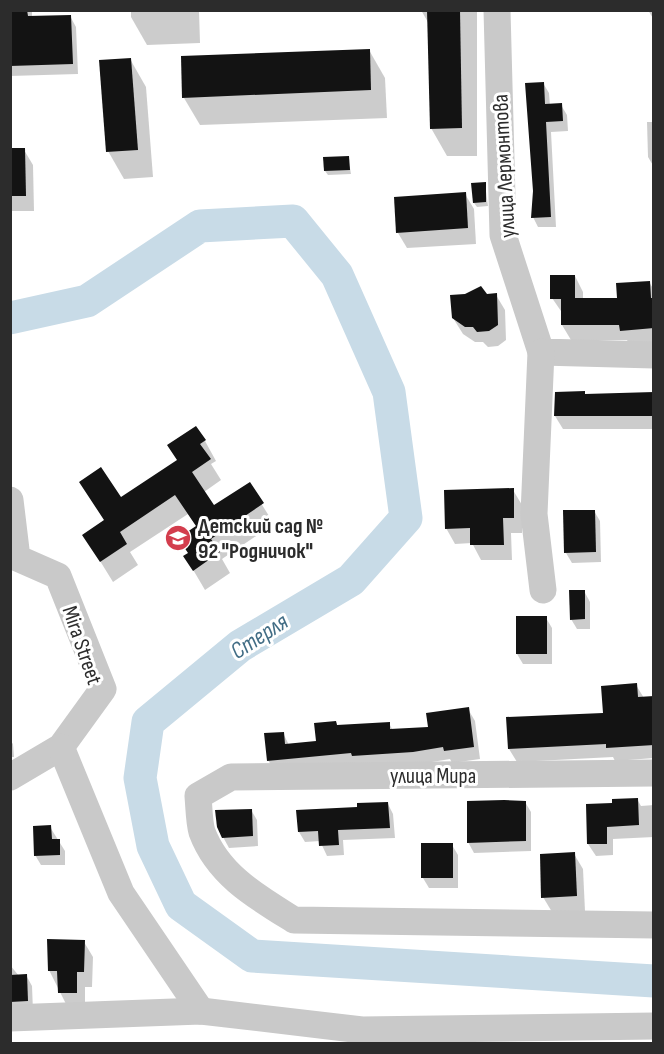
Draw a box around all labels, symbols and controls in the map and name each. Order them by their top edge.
street label: улица Лермонтова [487,93,522,238]
place label: Детский сад № 92 "Родничок" [198,513,323,565]
school or university icon: Детский сад № 92 "Родничок" [163,523,193,553]
street label: Mira Street [56,603,108,689]
water label: Стерля [225,607,294,666]
street label: улица Мира [390,763,476,790]

